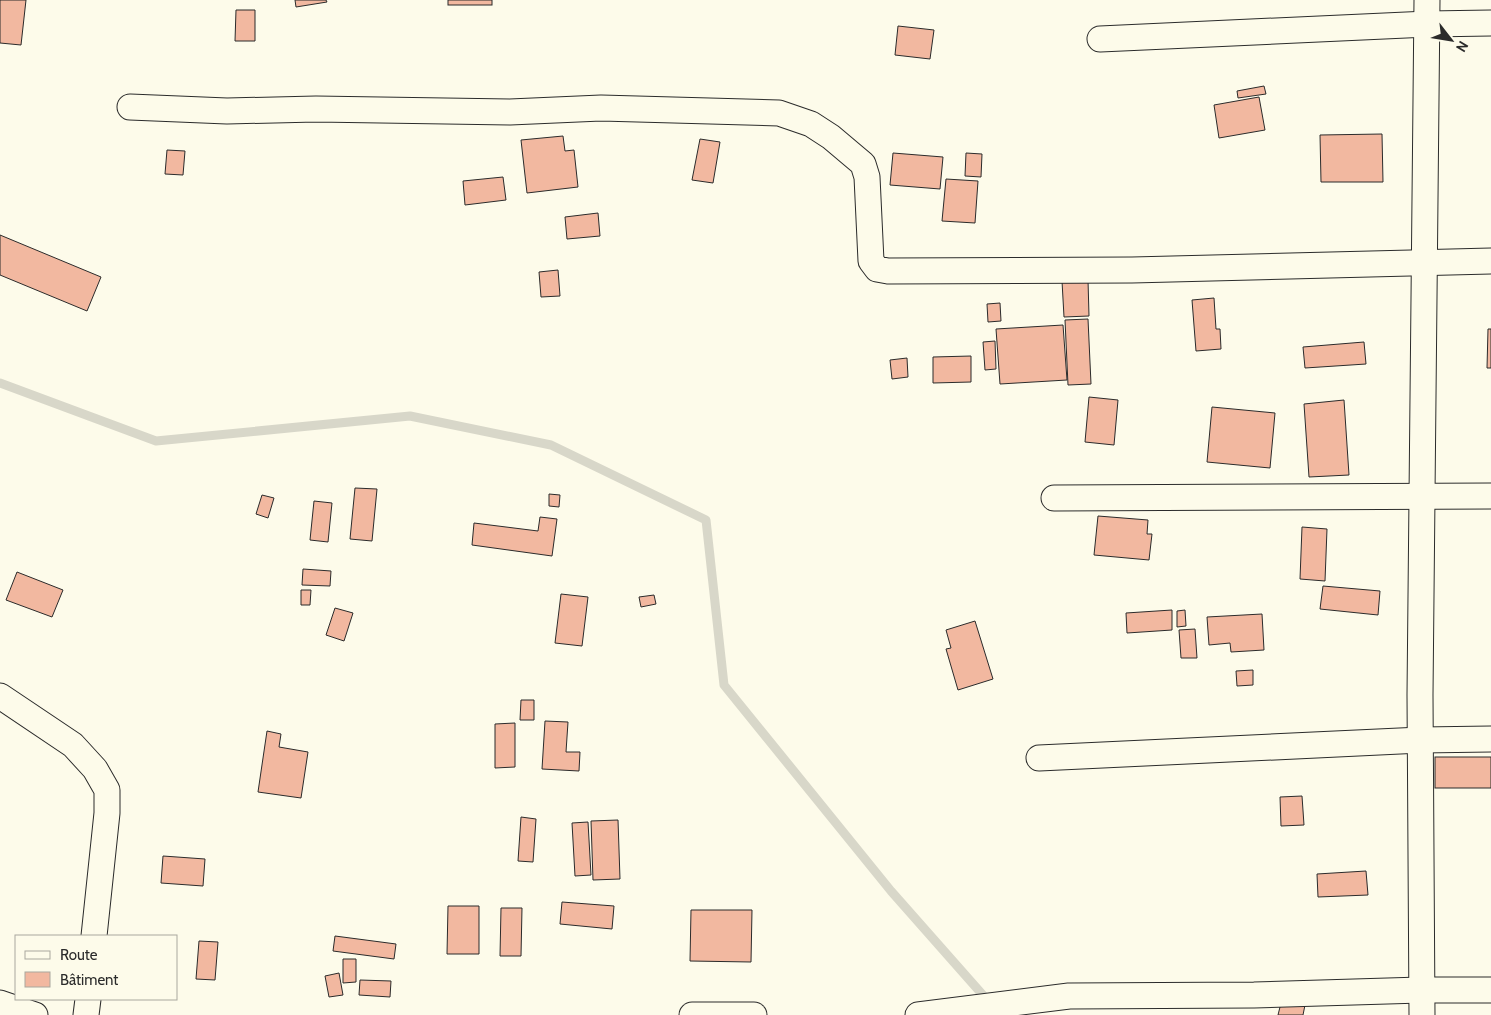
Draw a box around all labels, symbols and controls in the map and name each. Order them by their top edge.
north arrow [1426,15,1476,65]
text: N [1452,38,1472,56]
legend [15,935,178,1000]
text: Route [60,946,98,964]
text: Bâtiment [60,971,118,989]

